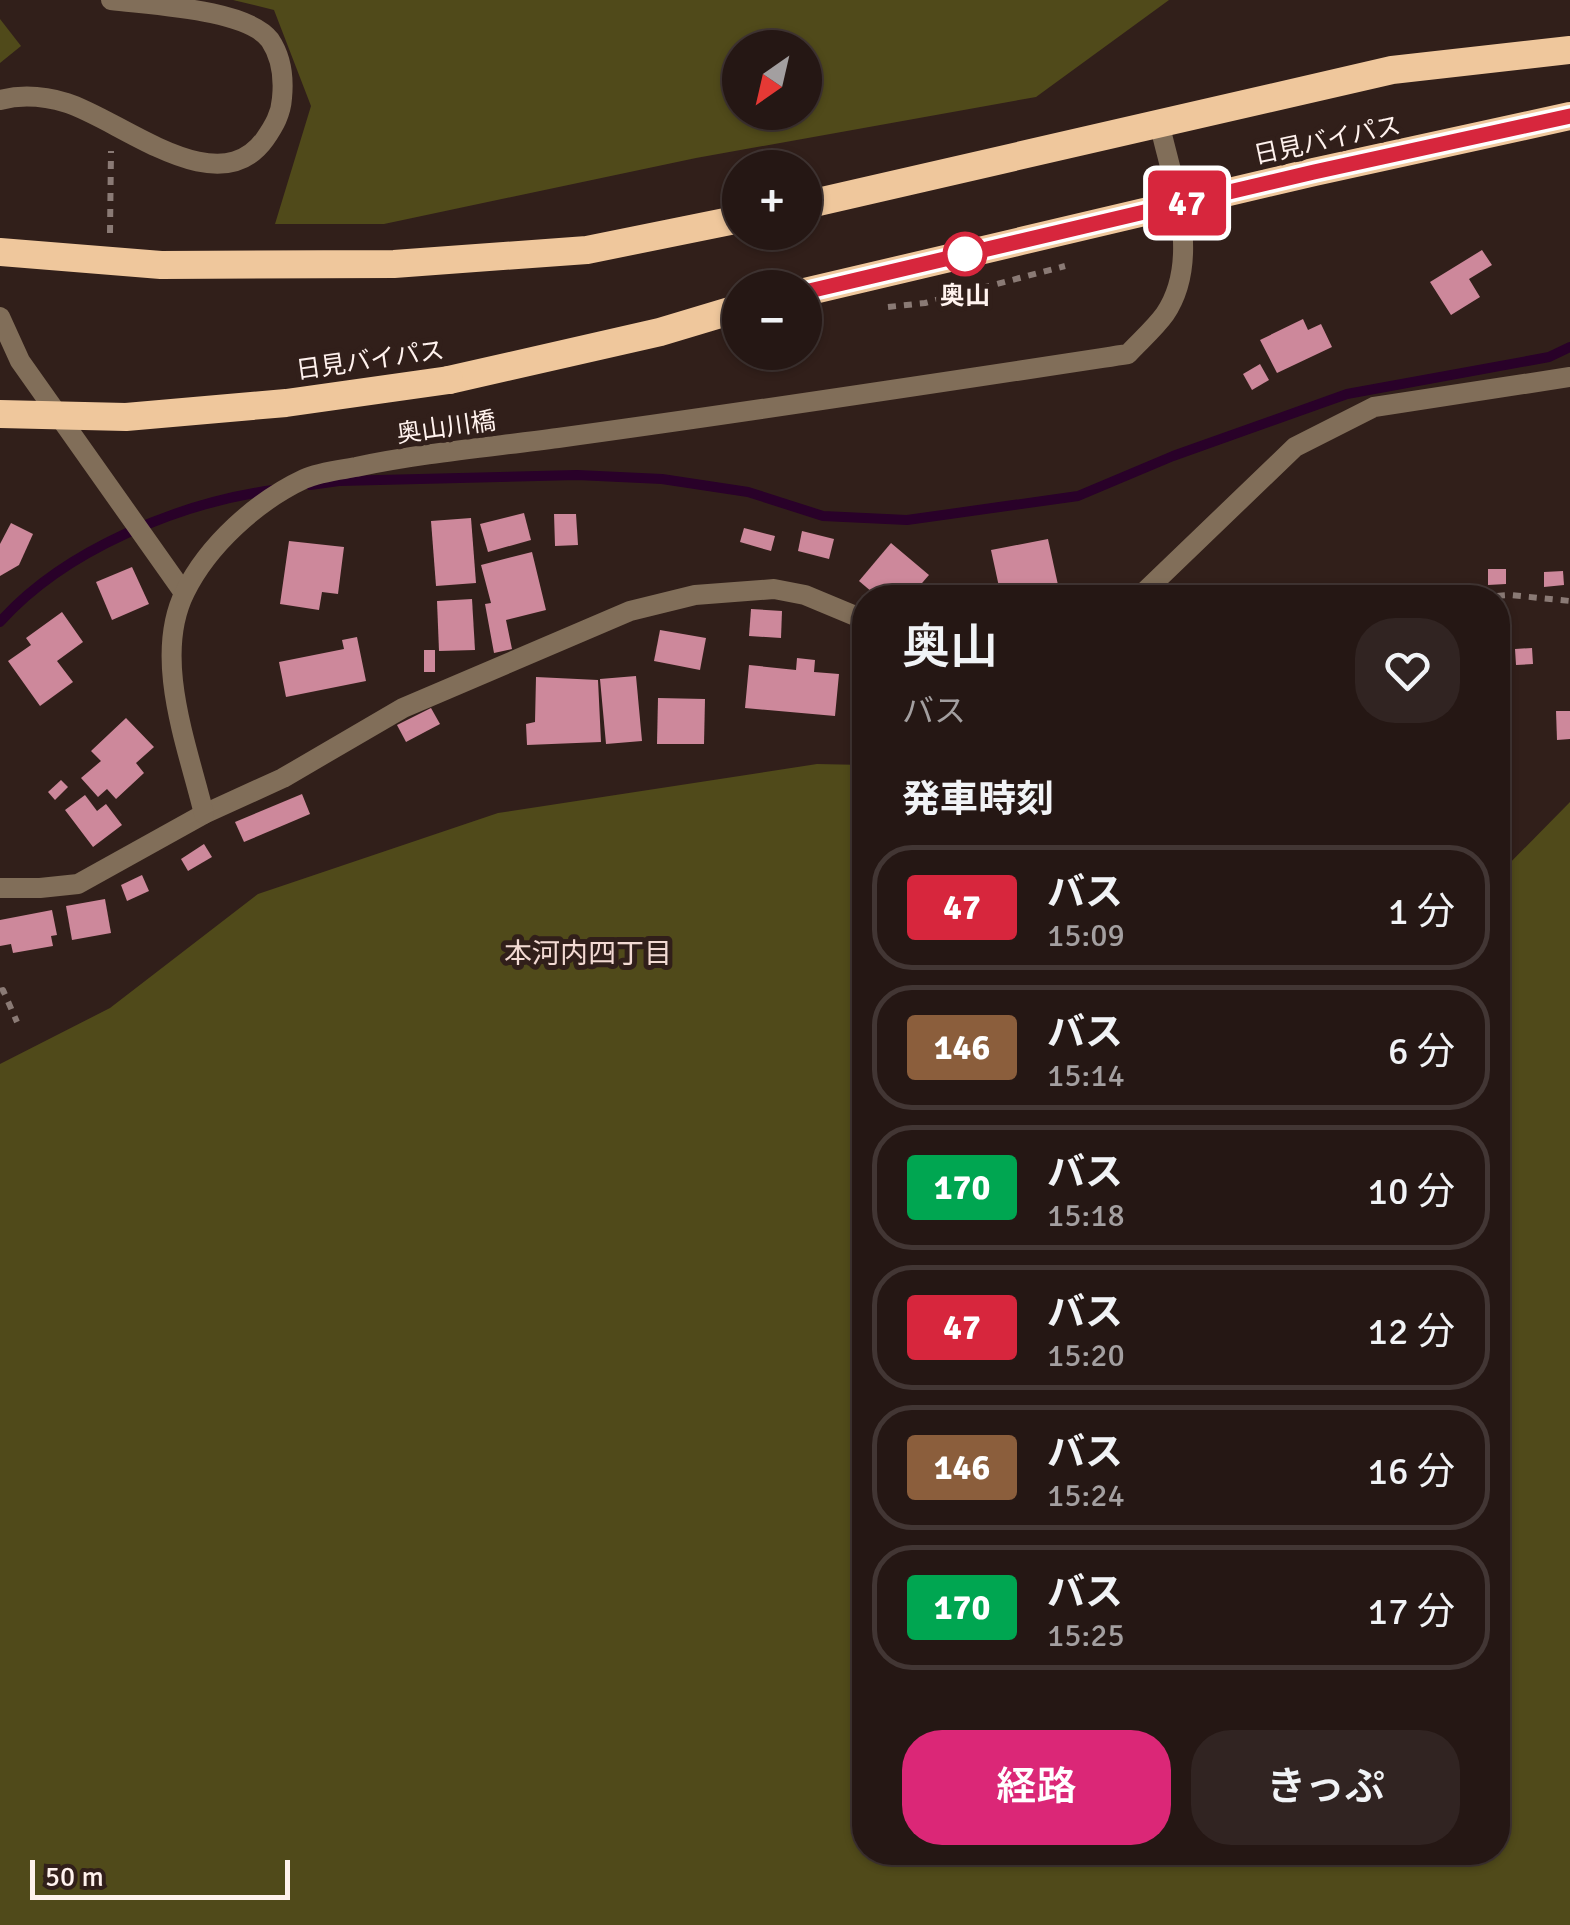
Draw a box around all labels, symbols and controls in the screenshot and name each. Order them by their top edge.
north arrow [722,30,822,130]
map controls [722,30,822,370]
street label: 日見バイパス [1251,109,1403,171]
button: + [722,150,822,250]
line badge: 47 [1142,170,1232,236]
text: 47 [1168,182,1206,225]
marker: 奥山 [944,233,986,275]
button: − [722,270,822,370]
place label: 奥山 [940,280,990,311]
street label: 日見バイパス [294,334,446,386]
street label: 奥山川橋 [394,405,498,449]
text: 奥山 [902,618,998,677]
button: heart [1355,618,1460,723]
text: バス [902,692,966,731]
text: 発車時刻 [902,776,1054,823]
text: バス [1047,869,1123,916]
text: 47 [943,886,981,929]
text: 1 分 [1388,888,1455,935]
text: 15:09 [1047,916,1125,955]
district label: 本河内四丁目 [504,937,672,971]
text: バス [1047,1009,1123,1056]
text: 146 [934,1026,990,1069]
text: 6 分 [1388,1028,1455,1075]
text: 15:14 [1047,1056,1125,1095]
text: バス [1047,1149,1123,1196]
text: 170 [934,1166,990,1209]
text: 10 分 [1368,1168,1455,1215]
text: 15:18 [1047,1196,1125,1235]
text: バス [1047,1289,1123,1336]
text: 47 [943,1306,981,1349]
text: 12 分 [1368,1308,1455,1355]
text: 15:20 [1047,1336,1125,1375]
text: バス [1047,1429,1123,1476]
text: 146 [934,1446,990,1489]
text: 16 分 [1368,1448,1455,1495]
text: 15:24 [1047,1476,1125,1515]
text: バス [1047,1569,1123,1616]
text: 170 [934,1586,990,1629]
text: 17 分 [1368,1588,1455,1635]
text: 15:25 [1047,1616,1125,1655]
button: 経路 [902,1730,1171,1845]
button: きっぷ [1191,1730,1460,1845]
scale bar [30,1855,290,1900]
text: 50 m [45,1860,104,1894]

